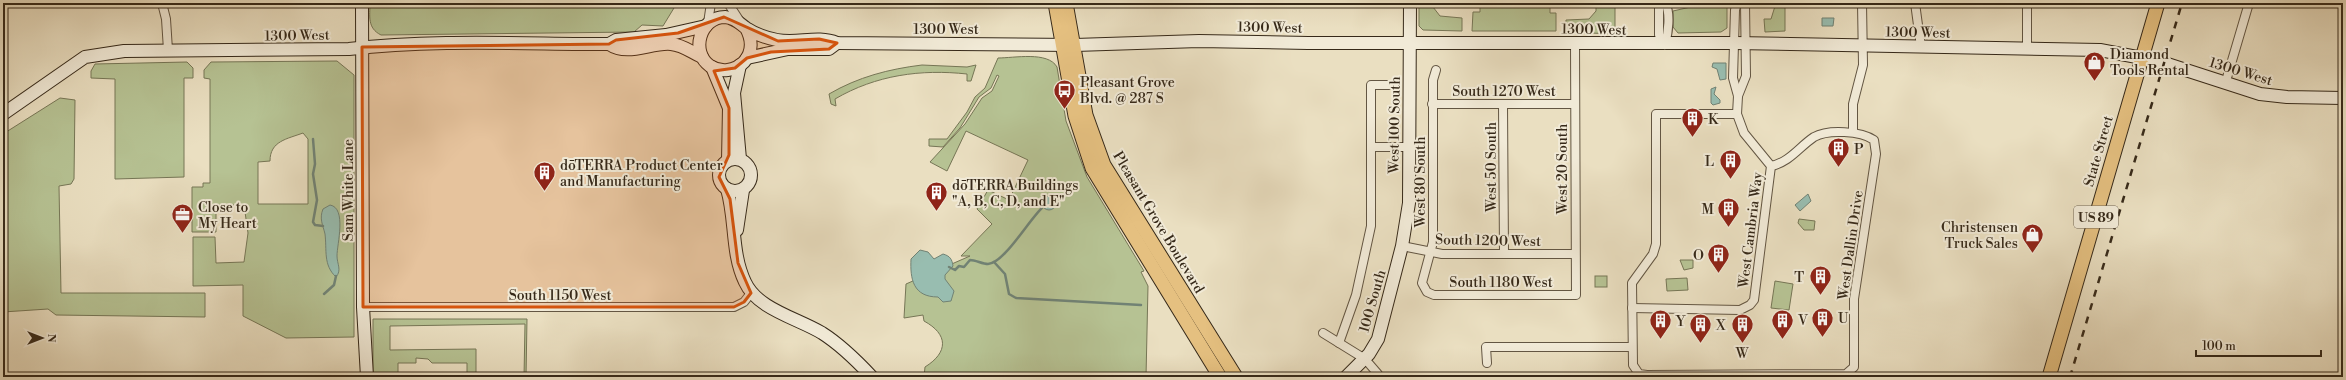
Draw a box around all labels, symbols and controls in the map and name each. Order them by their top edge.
street label: 1300 West [1237,18,1303,38]
street label: 1300 West [1561,20,1627,40]
street label: 1300 West [913,21,979,39]
street label: 1300 West [1885,23,1951,43]
street label: 1300 West [264,26,330,46]
place label: Diamond Tools Rental [2110,46,2189,80]
shop icon: Diamond Tools Rental [2082,49,2108,82]
street label: 1300 West [2207,54,2275,90]
place label: Pleasant Grove Blvd. @ 287 S [1079,74,1175,108]
street label: West 100 South [1385,76,1405,175]
bus stop icon: Pleasant Grove Blvd. @ 287 S [1051,77,1077,110]
street label: South 1270 West [1452,83,1556,101]
building icon: K [1680,106,1706,139]
place label: K [1708,111,1719,129]
street label: State Street [2080,114,2118,189]
street label: West 50 South [1483,121,1501,213]
street label: West 20 South [1554,123,1572,215]
street label: West 80 South [1412,136,1430,229]
building icon: P [1825,136,1851,169]
street label: Sam White Lane [340,139,358,241]
place label: P [1854,141,1864,159]
street label: Pleasant Grove Boulevard [1109,148,1208,297]
building icon: L [1717,148,1743,181]
place label: L [1705,153,1714,171]
place label: dōTERRA Product Center and Manufacturing [560,157,723,191]
building icon: dōTERRA Product Center and Manufacturing [531,160,557,193]
street label: West Cambria Way [1735,171,1767,290]
place label: dōTERRA Buildings "A, B, C, D, and E" [952,177,1078,211]
building icon: dōTERRA Buildings "A, B, C, D, and E" [924,180,950,213]
street label: West Dallin Drive [1834,189,1868,302]
building icon: M [1716,196,1742,229]
place label: Close to My Heart [198,199,257,233]
place label: M [1702,201,1715,219]
office icon: Close to My Heart [169,202,195,235]
road number: US 89 [2074,206,2118,228]
place label: Christensen Truck Sales [1941,219,2019,253]
shop icon: Christensen Truck Sales [2020,222,2046,255]
street label: South 1200 West [1435,231,1541,251]
building icon: O [1706,242,1732,275]
place label: O [1693,247,1704,265]
building icon: T [1807,264,1833,297]
street label: 100 South [1355,267,1391,335]
place label: T [1794,269,1804,287]
street label: South 1180 West [1449,274,1553,292]
street label: South 1150 West [509,287,611,305]
building icon: U [1809,305,1835,338]
building icon: V [1769,307,1795,340]
building icon: Y [1648,308,1674,341]
place label: U [1838,310,1849,328]
building icon: X [1688,312,1714,345]
building icon: W [1729,312,1755,345]
place label: V [1797,312,1809,330]
place label: Y [1675,313,1686,331]
place label: X [1715,317,1726,335]
north arrow [22,318,62,358]
scale bar [2196,332,2321,358]
text: N [44,334,58,343]
text: 100 m [2202,339,2236,354]
place label: W [1735,345,1750,363]

